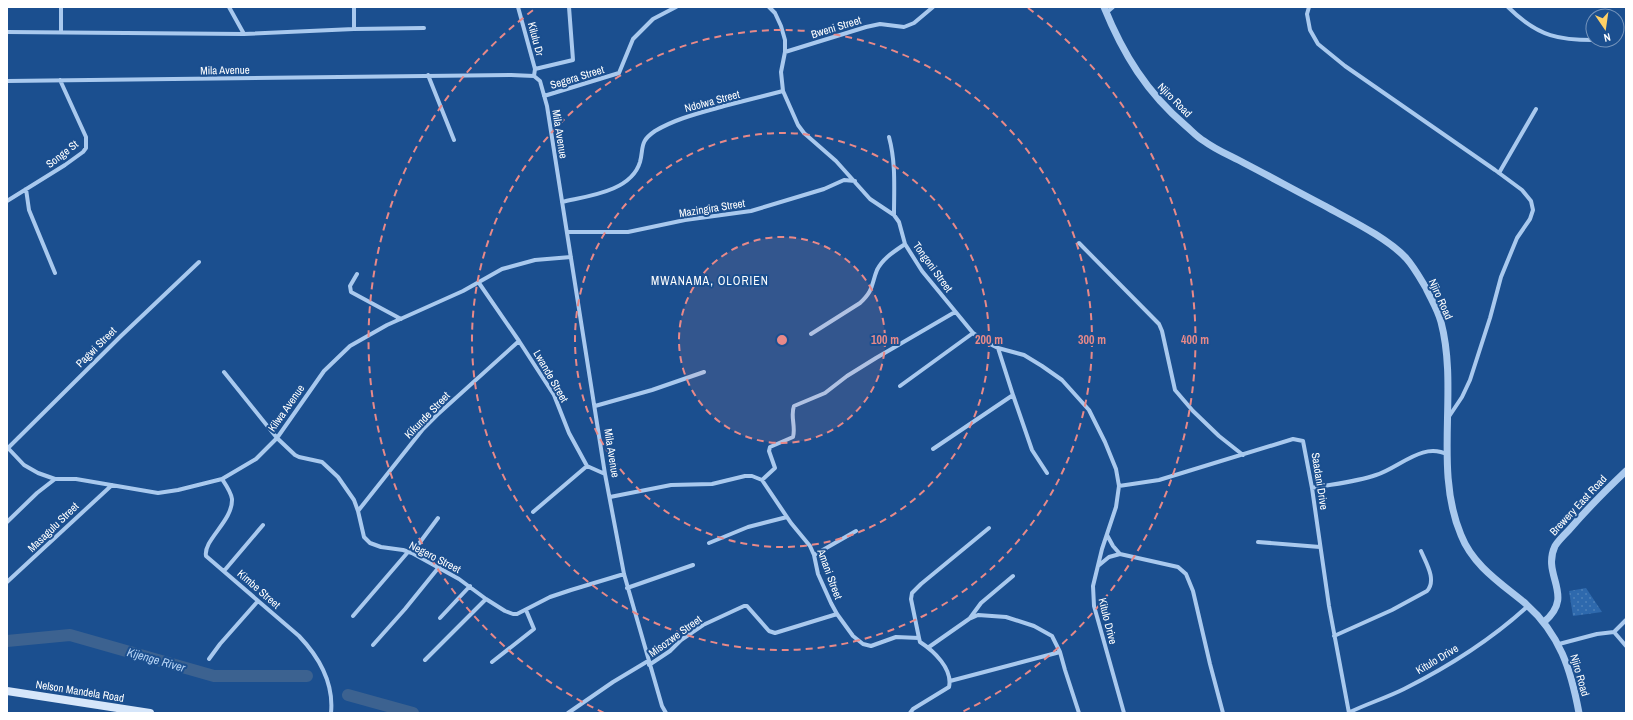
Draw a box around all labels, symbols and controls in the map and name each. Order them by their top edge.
north arrow [1585,8,1625,48]
street label: Bweni Street [809,13,863,41]
street label: Kilulu Dr [525,20,547,58]
text: N [1603,30,1612,45]
street label: Segera Street [548,62,606,92]
street label: Mila Avenue [200,63,250,77]
street label: Njiro Road [1155,80,1195,120]
street label: Ndolwa Street [683,87,742,115]
street label: Mila Avenue [549,108,571,160]
street label: Songe St [43,137,81,171]
street label: Mazingira Street [678,196,747,220]
street label: Tongoni Street [910,239,956,295]
district label: MWANAMA, OLORIEN [651,273,769,289]
street label: Njiro Road [1426,276,1456,322]
street label: Pagwi Street [73,323,120,370]
text: 100 m [871,332,899,348]
text: 200 m [975,332,1003,348]
text: 300 m [1078,332,1106,348]
text: 400 m [1181,332,1209,348]
centre of rings [775,333,789,347]
street label: Lwande Street [530,347,572,405]
street label: Kilwa Avenue [265,382,307,434]
street label: Kikunde Street [401,388,453,441]
street label: Mila Avenue [601,427,623,479]
street label: Saadani Drive [1309,451,1331,511]
street label: Brewery East Road [1546,472,1610,538]
street label: Masagulu Street [25,499,82,555]
street label: Negero Street [407,538,464,576]
street label: Amani Street [814,546,846,602]
street label: Kimbe Street [235,566,284,612]
street label: Kitulo Drive [1096,596,1120,646]
street label: Misozwe Street [646,612,705,660]
street label: Kitulo Drive [1413,641,1461,677]
water label: Kijenge River [125,644,188,676]
street label: Njiro Road [1567,652,1593,698]
street label: Nelson Mandela Road [35,677,125,705]

